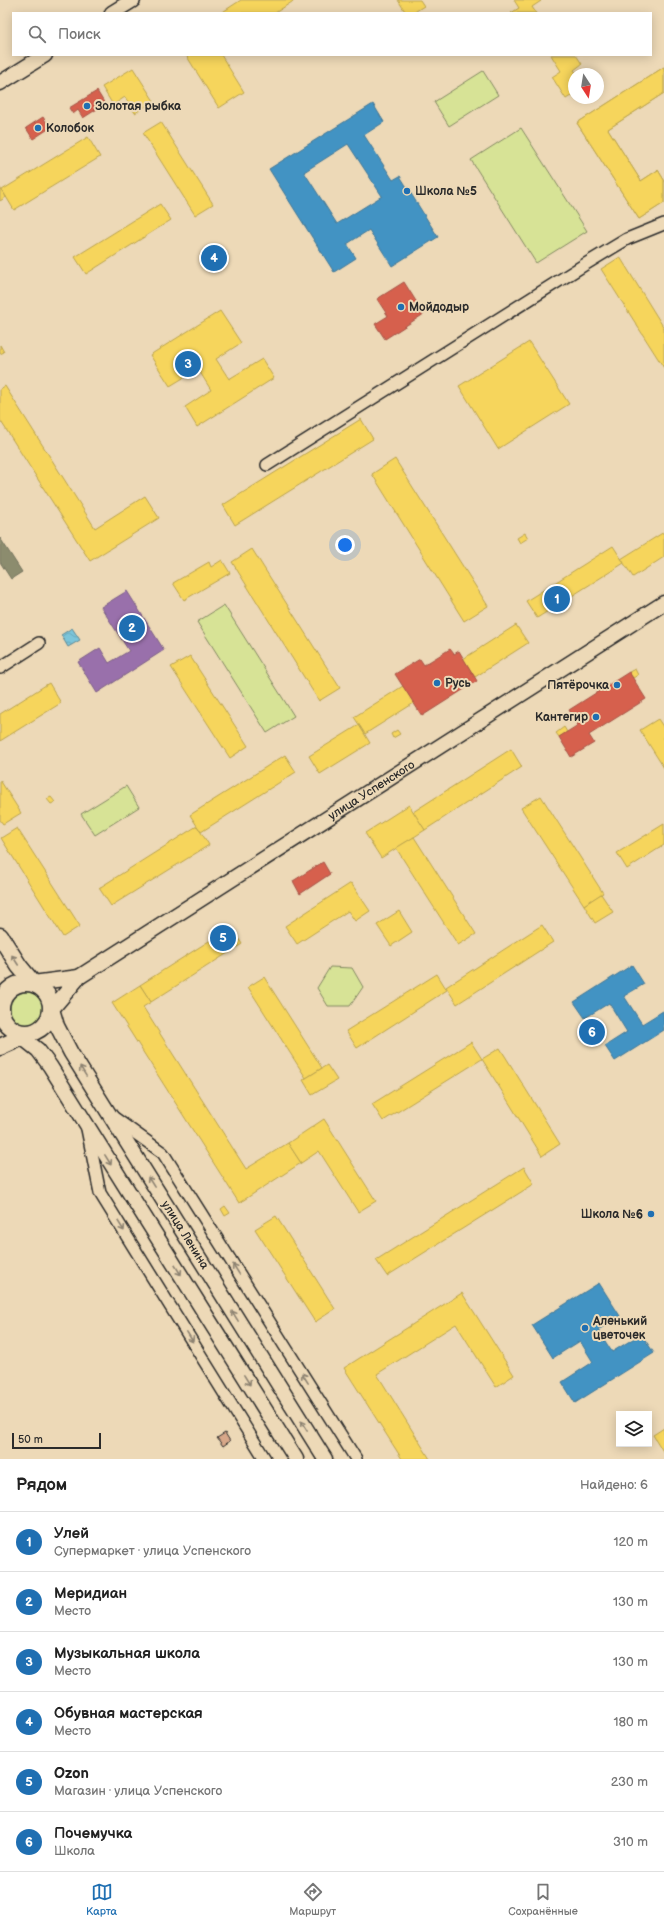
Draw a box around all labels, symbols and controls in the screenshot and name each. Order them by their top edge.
search box [12,12,652,56]
icon: search [26,23,48,45]
text: Поиск [58,25,101,44]
north arrow [568,68,604,104]
place label: Золотая рыбка [95,99,182,114]
marker: Золотая рыбка [82,101,92,111]
place label: Колобок [46,121,94,136]
marker: Колобок [33,123,43,133]
place label: Школа №5 [415,184,477,199]
marker: Школа №5 [402,186,412,196]
pin: 4 [201,243,227,273]
place label: Мойдодыр [409,300,469,315]
marker: Мойдодыр [396,302,406,312]
pin: 3 [175,349,201,379]
your location [335,535,355,555]
pin: 1 [544,584,570,614]
pin: 2 [119,613,145,643]
place label: Русь [445,676,471,691]
marker: Русь [432,678,442,688]
place label: Пятёрочка [547,678,610,693]
marker: Пятёрочка [612,680,622,690]
place label: Кантегир [535,710,588,725]
marker: Кантегир [591,712,601,722]
street label: улица Успенского [325,757,417,823]
pin: 5 [210,923,236,953]
one-way arrow [11,954,19,966]
pin: 6 [579,1017,605,1047]
one-way arrow [78,1066,87,1077]
one-way arrow [104,1154,112,1165]
one-way arrow [147,1176,155,1188]
street label: улица Ленина [158,1198,212,1272]
place label: Школа №6 [581,1207,643,1222]
marker: Школа №6 [646,1209,656,1219]
one-way arrow [117,1221,125,1232]
one-way arrow [174,1264,182,1276]
one-way arrow [232,1264,240,1275]
one-way arrow [231,1310,239,1322]
place label: Аленький цветочек [592,1314,647,1343]
marker: Аленький цветочек [580,1323,590,1333]
one-way arrow [186,1331,194,1343]
one-way arrow [301,1373,310,1384]
one-way arrow [243,1374,251,1386]
map controls [616,1411,652,1447]
button: layers [616,1411,652,1447]
one-way arrow [300,1421,308,1432]
scale bar [12,1431,101,1450]
text: 50 m [18,1433,43,1446]
text: Рядом [16,1475,67,1495]
text: Найдено: 6 [580,1477,648,1493]
text: Улей [54,1524,89,1543]
text: 1 [26,1534,32,1550]
text: 120 m [613,1534,648,1550]
text: Супермаркет · улица Успенского [54,1543,251,1559]
text: Меридиан [54,1584,127,1603]
text: 2 [25,1594,33,1610]
text: 130 m [613,1594,648,1610]
text: Место [54,1603,91,1619]
text: Музыкальная школа [54,1644,200,1663]
text: 3 [25,1654,33,1670]
text: 130 m [613,1654,648,1670]
text: Место [54,1663,91,1679]
text: Обувная мастерская [54,1704,203,1723]
text: 4 [25,1714,33,1730]
text: 180 m [613,1714,648,1730]
text: Место [54,1723,91,1739]
text: Ozon [54,1764,89,1783]
text: 5 [25,1774,33,1790]
text: 230 m [611,1774,648,1790]
text: Магазин · улица Успенского [54,1783,222,1799]
text: Почемучка [54,1824,132,1843]
text: 6 [25,1834,33,1850]
text: 310 m [613,1834,648,1850]
text: Школа [54,1843,95,1859]
tab: Карта [86,1881,117,1918]
tab: Маршрут [289,1881,336,1918]
tab: Сохранённые [508,1881,578,1918]

